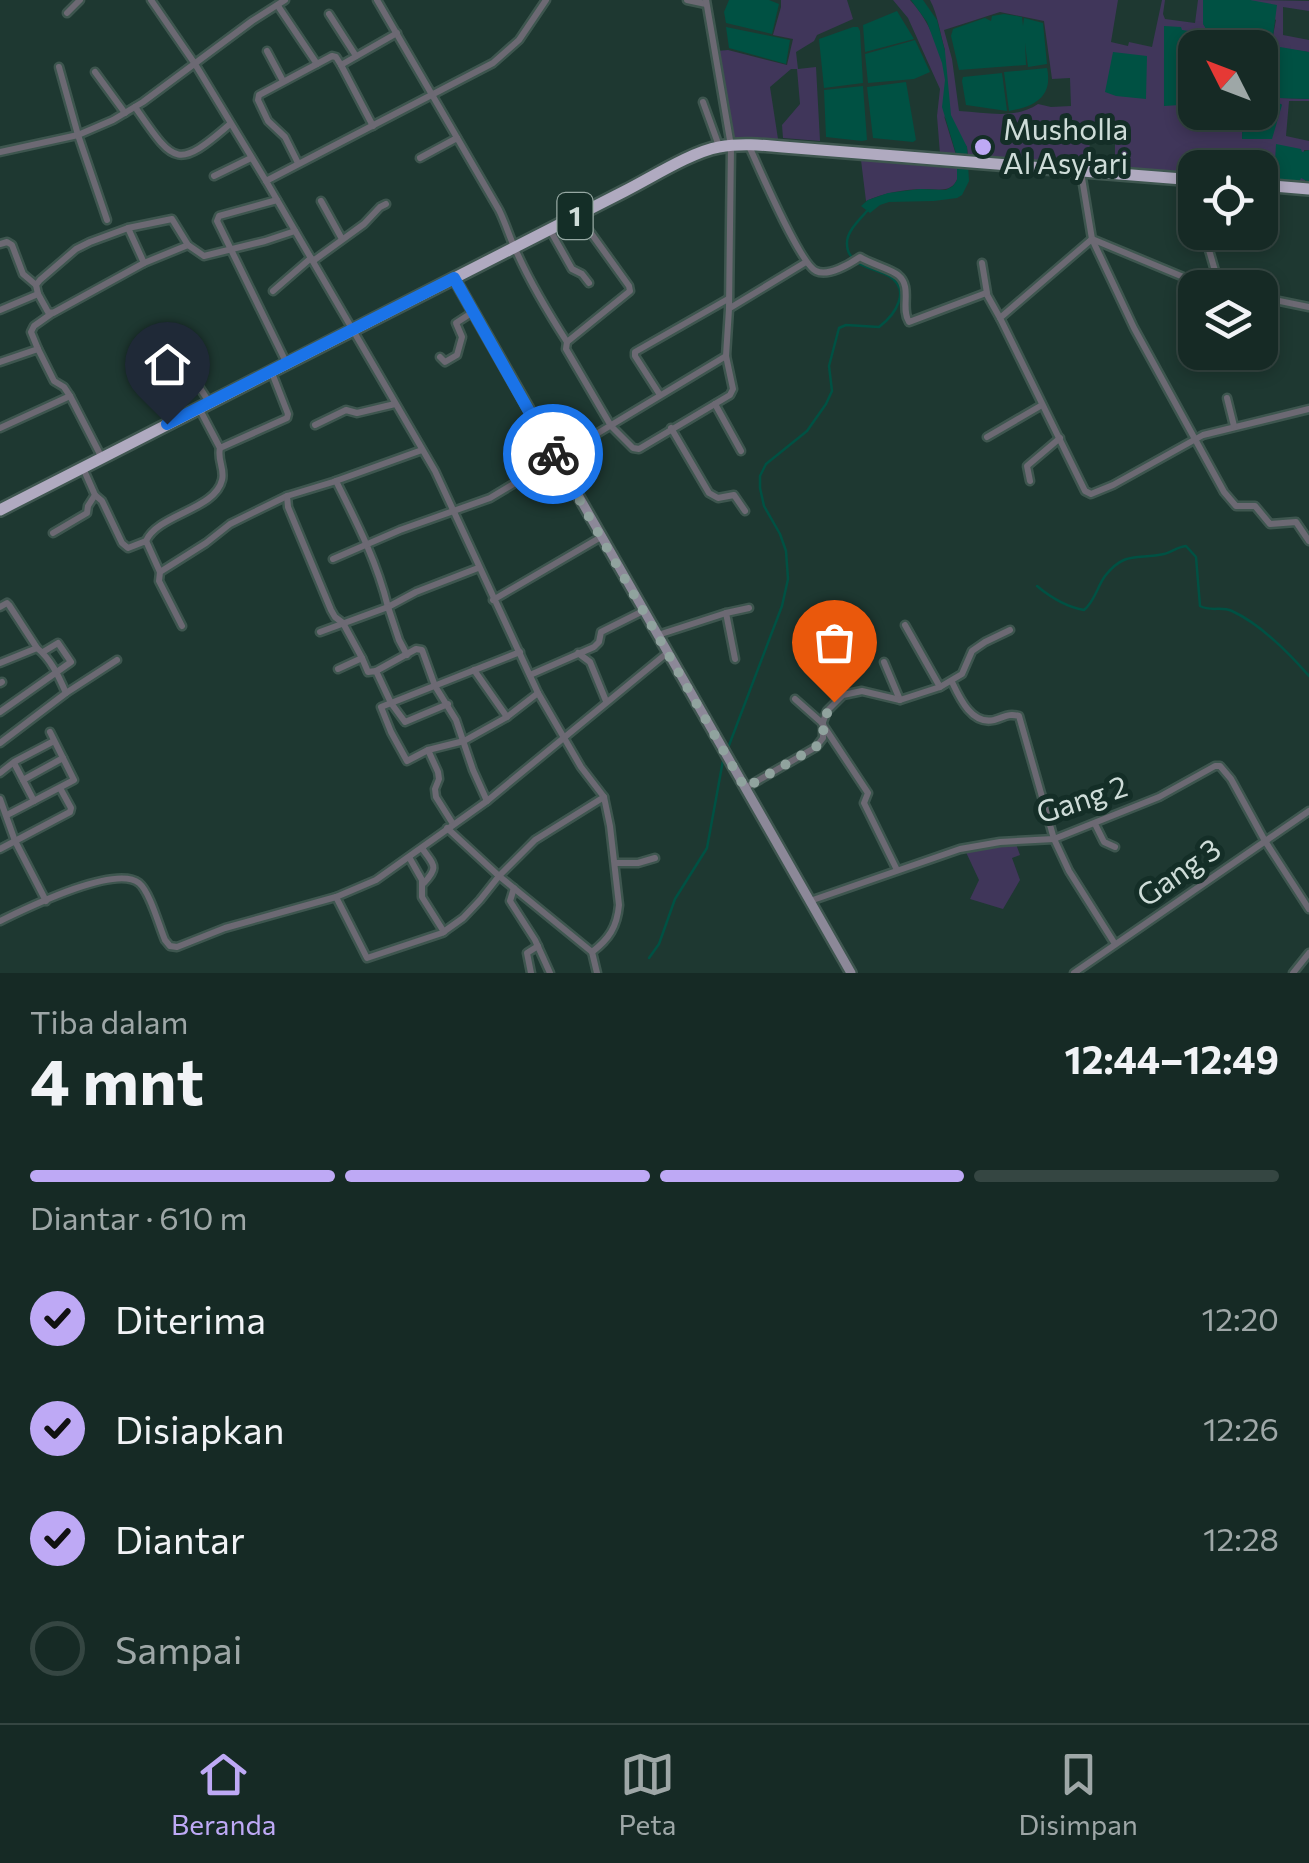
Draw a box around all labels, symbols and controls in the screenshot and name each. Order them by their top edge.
north arrow [1178,30,1278,130]
map controls [1178,30,1278,370]
place label: Musholla Al Asy'ari [1003,109,1128,180]
marker: Musholla Al Asy'ari [972,136,994,158]
button: locate [1178,150,1278,250]
road number: 1 [558,193,592,239]
button: layers [1178,270,1278,370]
pin [125,322,210,425]
icon: home [140,337,195,392]
courier [503,404,603,504]
icon: bike [526,427,581,482]
pin [792,600,877,703]
icon: bag [807,615,862,670]
street label: Gang 2 [1031,766,1131,830]
street label: Gang 3 [1128,829,1227,913]
text: Tiba dalam [30,1001,189,1041]
text: 12:44–12:49 [1065,1035,1279,1082]
text: 4 mnt [30,1039,204,1118]
text: Diantar · 610 m [30,1197,247,1237]
icon: check [30,1291,85,1346]
text: Diterima [115,1295,266,1342]
text: 12:20 [1201,1298,1279,1338]
icon: check [30,1401,85,1456]
text: Disiapkan [115,1405,284,1452]
text: 12:26 [1203,1408,1279,1448]
icon: check [30,1511,85,1566]
text: Diantar [115,1515,245,1562]
text: 12:28 [1203,1518,1279,1558]
text: Sampai [115,1625,242,1672]
tab: Beranda [171,1747,276,1841]
tab: Peta [619,1747,676,1841]
tab: Disimpan [1018,1747,1138,1841]

